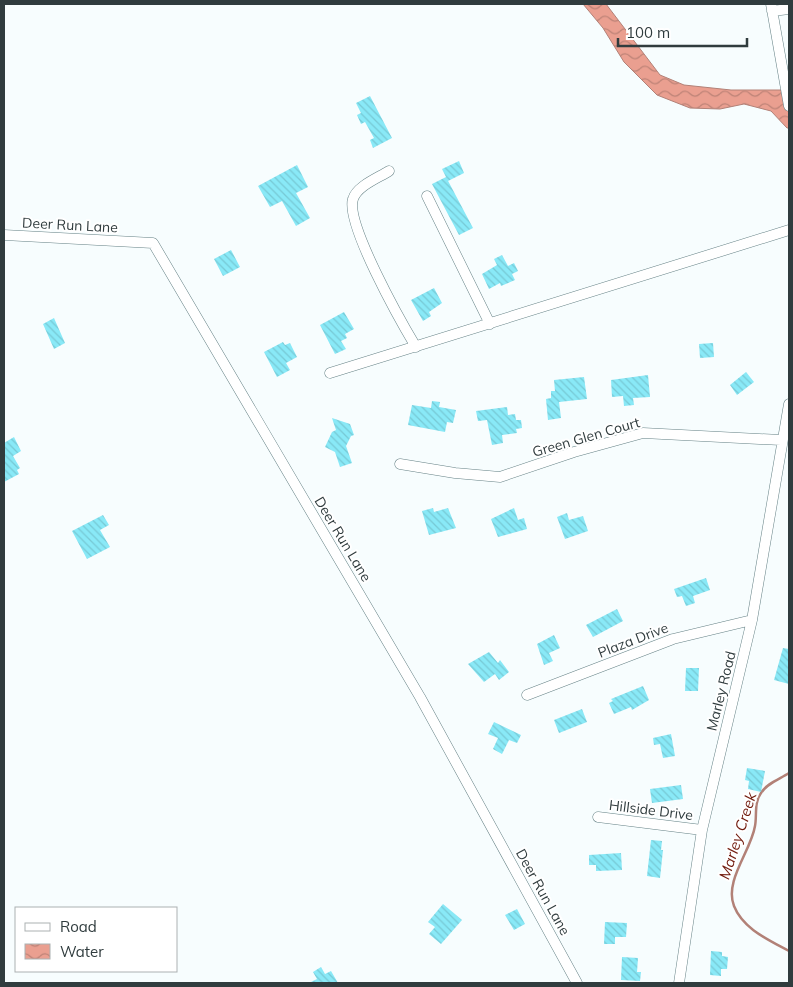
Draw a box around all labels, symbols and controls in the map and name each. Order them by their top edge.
scale bar [618,15,747,47]
text: 100 m [626,23,670,42]
street label: Deer Run Lane [22,214,118,236]
street label: Green Glen Court [530,413,642,461]
street label: Deer Run Lane [311,493,375,585]
street label: Plaza Drive [595,618,671,662]
street label: Marley Road [702,649,740,733]
water label: Marley Creek [715,789,761,882]
street label: Hillside Drive [608,796,694,824]
street label: Deer Run Lane [512,846,574,938]
legend [15,907,178,972]
text: Road [60,917,97,936]
text: Water [60,942,104,961]

